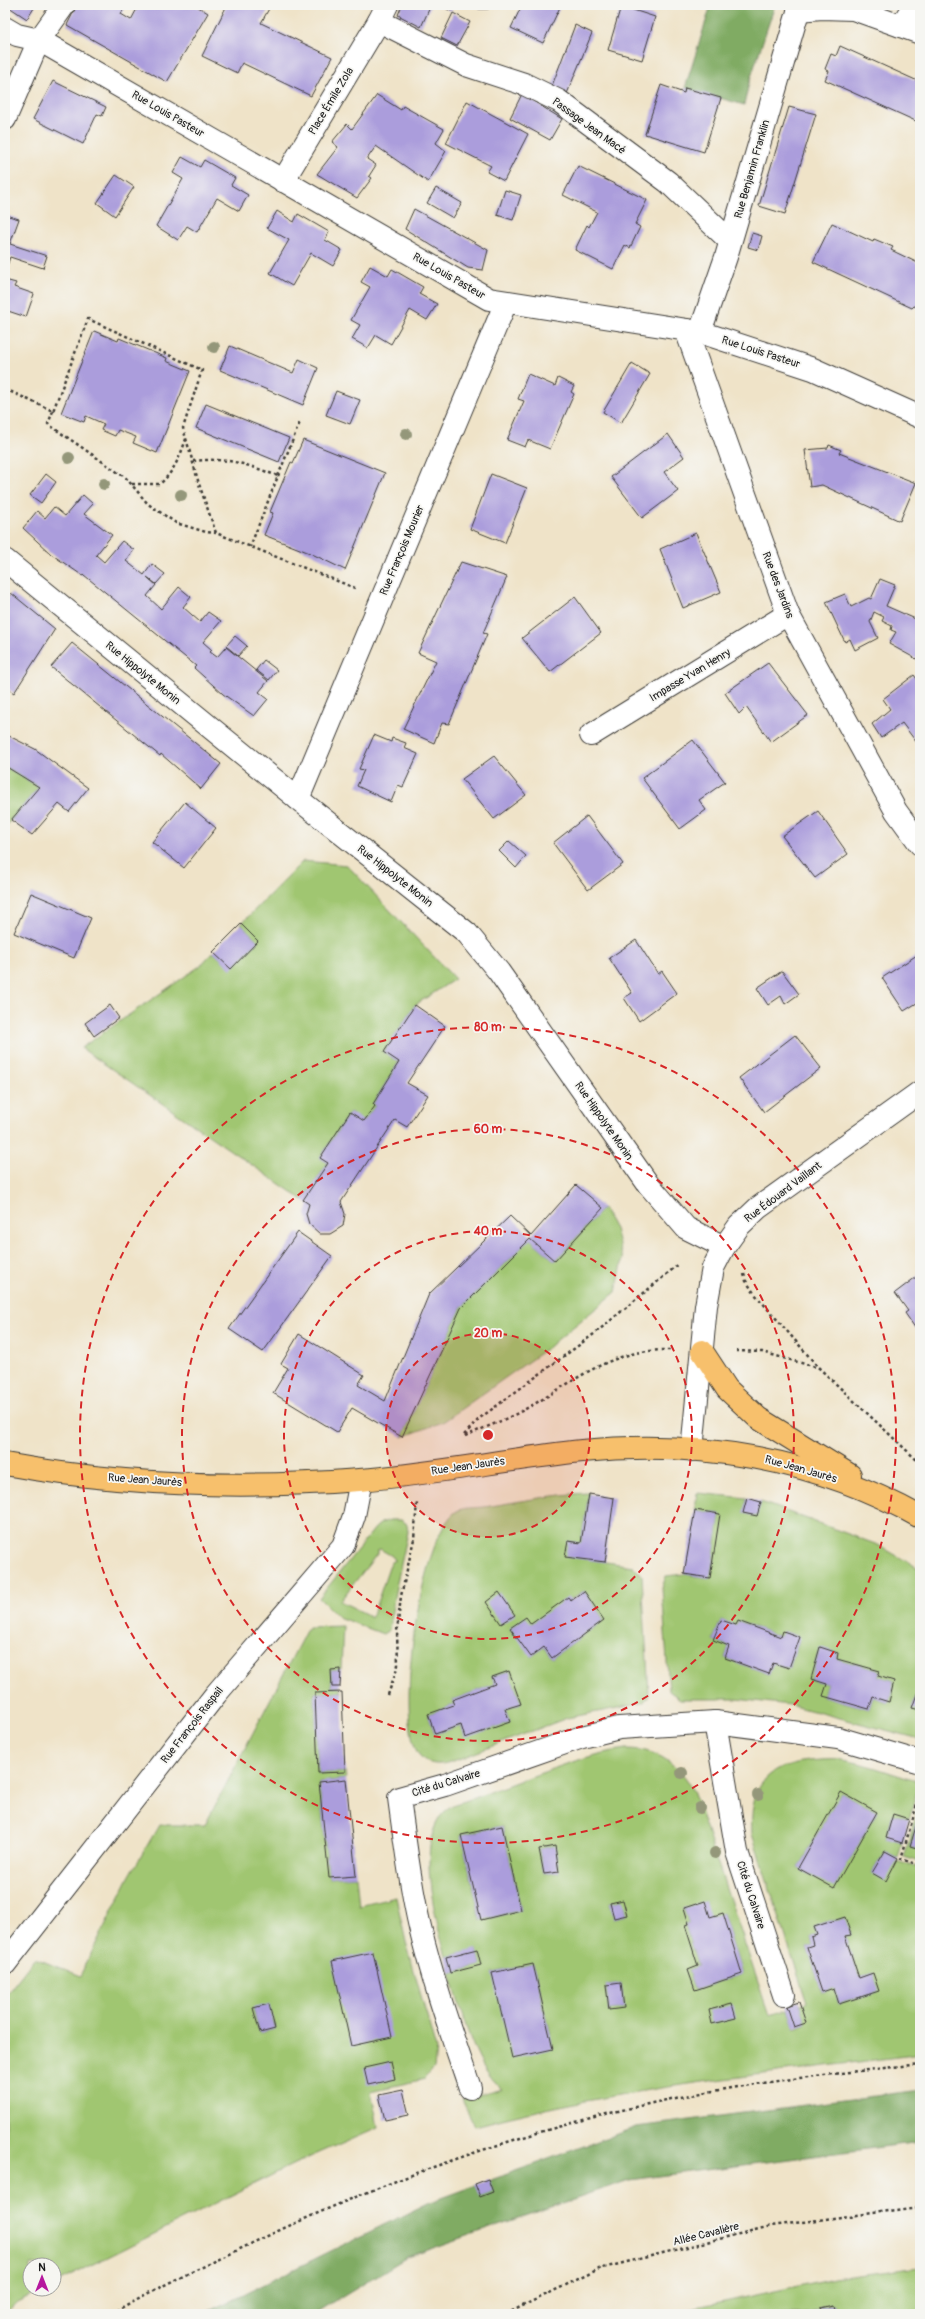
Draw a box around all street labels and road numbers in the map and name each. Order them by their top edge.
street label: Place Émile Zola [306,65,356,137]
street label: Rue Louis Pasteur [129,88,207,140]
street label: Passage Jean Macé [550,95,628,157]
street label: Rue Benjamin Franklin [732,118,772,220]
street label: Rue Louis Pasteur [410,250,488,302]
street label: Rue Louis Pasteur [720,333,802,371]
street label: Rue François Mourier [377,503,427,597]
street label: Rue des Jardins [759,550,797,620]
street label: Rue Hippolyte Monin [103,639,183,707]
street label: Impasse Yvan Henry [647,646,733,704]
street label: Rue Hippolyte Monin [355,842,435,910]
street label: Rue Hippolyte Monin [572,1079,636,1163]
street label: Rue Édouard Vaillant [742,1158,825,1225]
street label: Rue Jean Jaurès [764,1453,839,1485]
street label: Rue Jean Jaurès [430,1454,506,1478]
street label: Rue Jean Jaurès [108,1471,183,1489]
street label: Rue François Raspail [158,1684,226,1766]
street label: Cité du Calvaire [410,1766,482,1800]
street label: Cité du Calvaire [734,1860,768,1931]
street label: Allée Cavalière [672,2219,741,2248]

